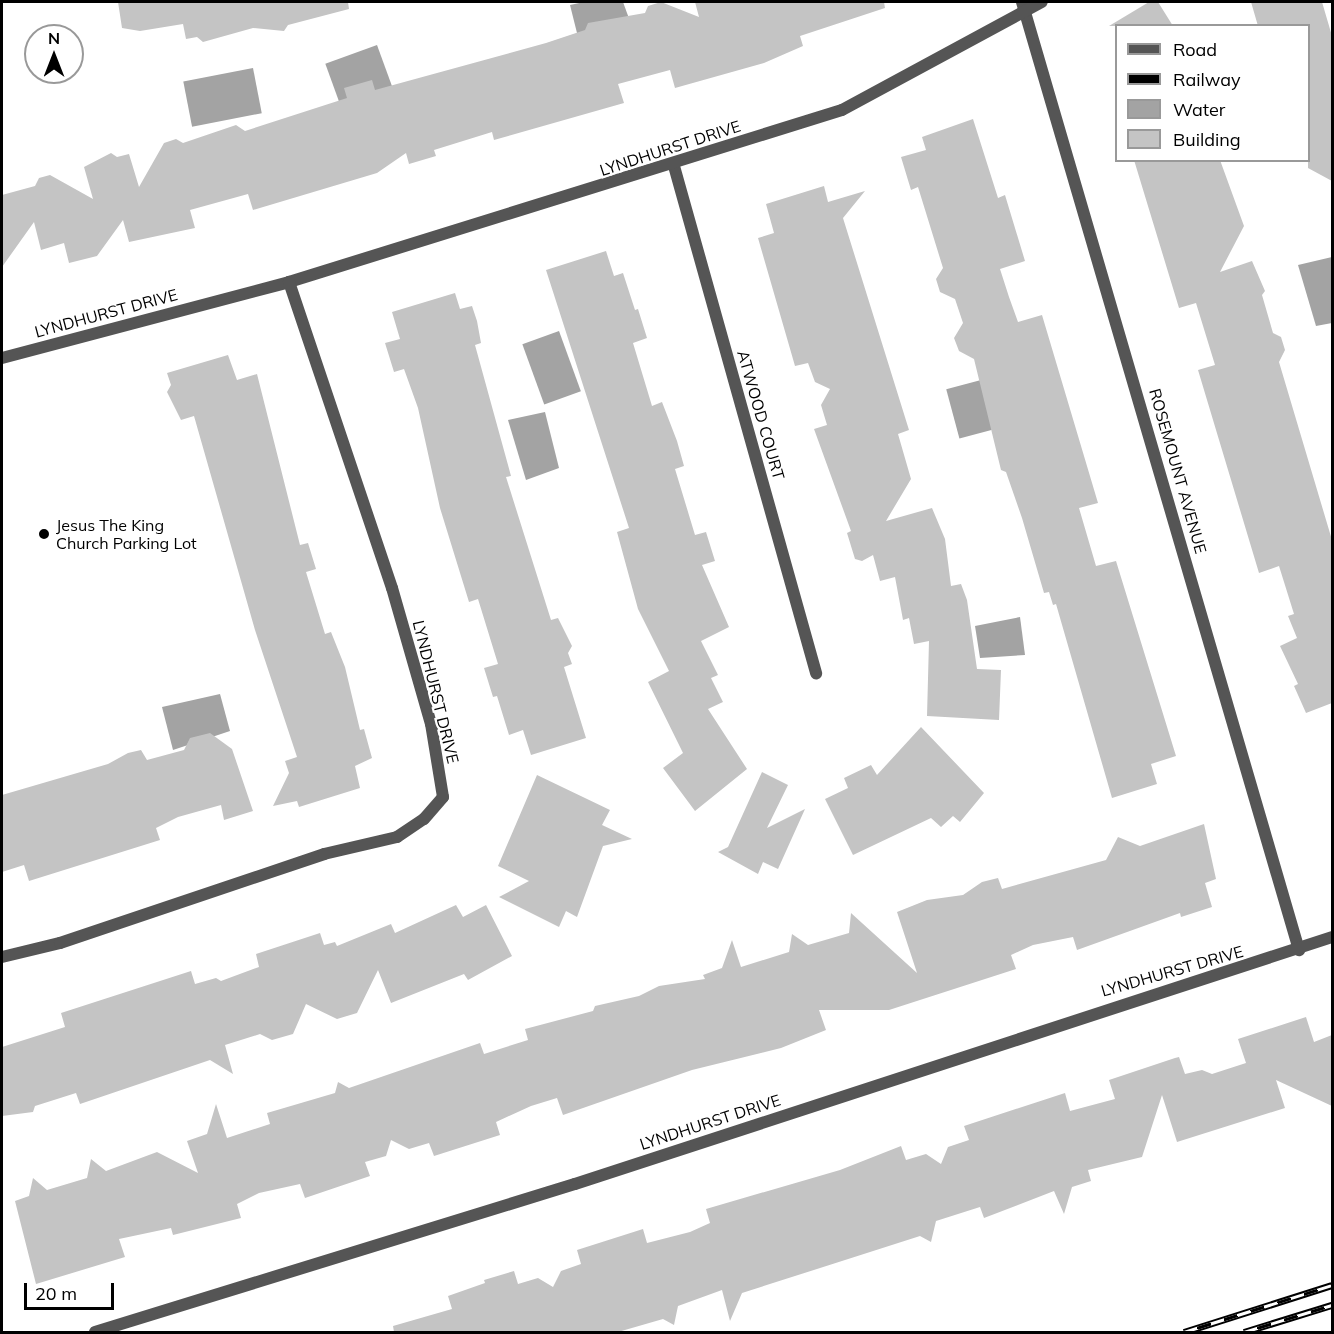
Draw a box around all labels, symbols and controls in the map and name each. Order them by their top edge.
north arrow [24,24,84,84]
legend [1115,24,1310,162]
text: N [48,28,60,48]
text: Road [1173,38,1217,61]
text: Railway [1173,68,1241,91]
text: Water [1173,98,1225,121]
street label: LYNDHURST DRIVE [597,116,743,180]
text: Building [1173,128,1241,151]
street label: LYNDHURST DRIVE [33,285,179,341]
street label: ATWOOD COURT [733,348,789,482]
street label: ROSEMOUNT AVENUE [1145,386,1211,556]
place label: Jesus The King Church Parking Lot [56,515,197,553]
marker: Jesus The King Church Parking Lot [37,527,51,541]
street label: LYNDHURST DRIVE [409,618,463,766]
street label: LYNDHURST DRIVE [1099,942,1245,1000]
street label: LYNDHURST DRIVE [637,1090,783,1154]
scale bar [27,1271,117,1309]
text: 20 m [35,1282,77,1305]

